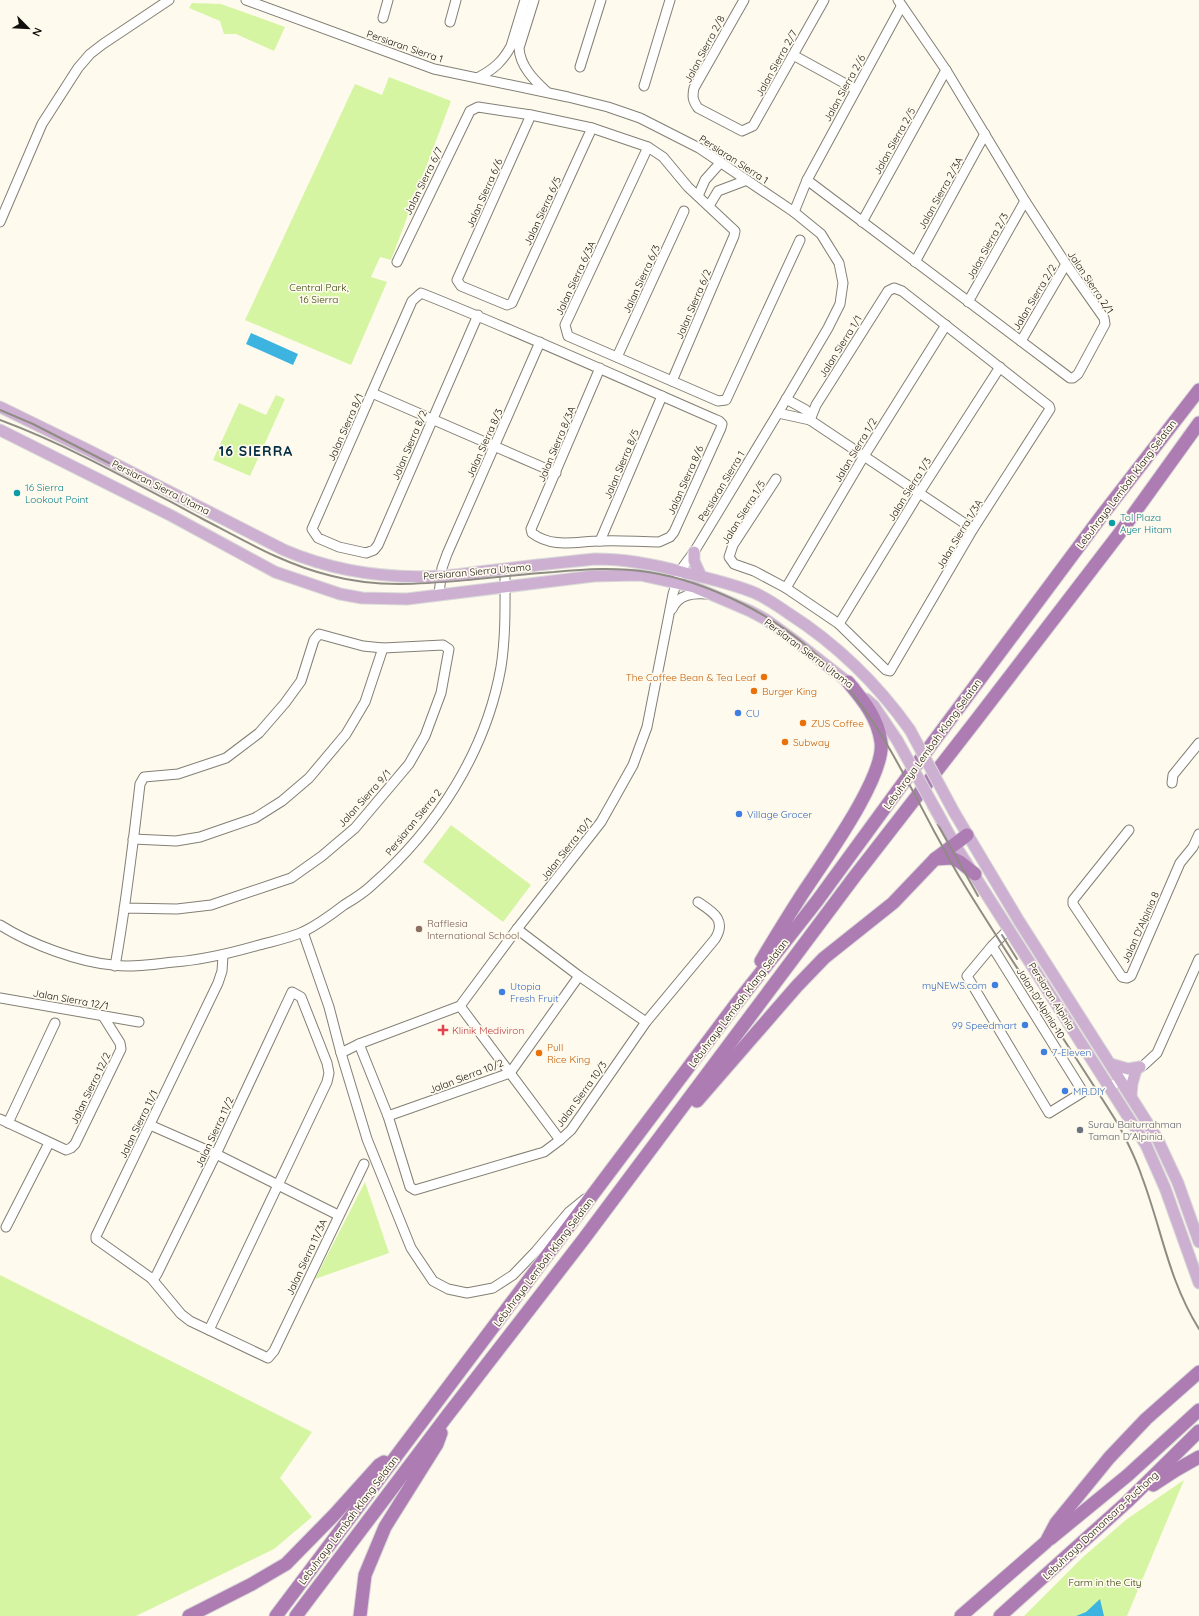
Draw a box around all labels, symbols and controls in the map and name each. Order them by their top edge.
north arrow [8,8,48,48]
street label: Jalan Sierra 2/8 [681,13,728,85]
text: N [29,26,45,39]
street label: Persiaran Sierra 1 [365,27,445,66]
street label: Jalan Sierra 2/7 [753,28,800,99]
street label: Jalan Sierra 2/6 [821,52,868,124]
street label: Jalan Sierra 2/5 [871,105,918,177]
street label: Persiaran Sierra 1 [697,132,771,187]
street label: Jalan Sierra 6/7 [401,145,446,217]
street label: Jalan Sierra 2/3A [915,154,966,232]
street label: Jalan Sierra 6/6 [463,156,506,230]
street label: Jalan Sierra 6/5 [521,175,564,248]
street label: Jalan Sierra 2/3 [964,211,1011,282]
street label: Jalan Sierra 6/3A [552,238,599,318]
street label: Jalan Sierra 6/3 [620,243,663,316]
street label: Jalan Sierra 2/1 [1065,248,1116,316]
street label: Jalan Sierra 2/2 [1010,261,1059,333]
street label: Jalan Sierra 6/2 [673,267,714,341]
park label: Central Park, 16 Sierra [289,281,349,306]
street label: Jalan Sierra 1/1 [816,313,865,380]
street label: Jalan Sierra 8/1 [325,391,366,463]
street label: Jalan Sierra 8/3A [535,404,578,484]
street label: Jalan Sierra 8/3 [463,407,506,480]
street label: Jalan Sierra 8/2 [389,408,430,482]
street label: Jalan Sierra 1/2 [831,415,880,485]
street label: Lebuhraya Lembah Klang Selatan [1074,417,1179,551]
street label: Jalan Sierra 8/5 [601,427,642,501]
district label: 16 SIERRA [219,442,293,460]
street label: Jalan Sierra 8/6 [664,443,707,517]
street label: Persiaran Sierra 1 [695,449,748,524]
street label: Jalan Sierra 1/3 [885,455,934,523]
street label: Persiaran Sierra Utama [110,457,212,518]
street label: Jalan Sierra 1/5 [719,478,768,547]
place label: 16 Sierra Lookout Point [25,481,89,506]
marker: 16 Sierra Lookout Point [12,488,22,498]
street label: Jalan Sierra 1/3A [933,497,986,571]
place label: Tol Plaza Ayer Hitam [1120,511,1172,536]
marker: Tol Plaza Ayer Hitam [1107,518,1117,528]
street label: Persiaran Sierra Utama [423,560,531,583]
street label: Persiaran Sierra Utama [762,616,856,691]
place label: The Coffee Bean & Tea Leaf [626,671,756,684]
marker: The Coffee Bean & Tea Leaf [759,672,769,682]
street label: Lebuhraya Lembah Klang Selatan [881,677,984,812]
place label: Burger King [762,685,817,698]
marker: Burger King [749,686,759,696]
place label: CU [746,707,760,720]
marker: CU [733,708,743,718]
place label: ZUS Coffee [811,717,864,730]
marker: ZUS Coffee [798,718,808,728]
place label: Subway [793,736,830,749]
marker: Subway [780,737,790,747]
street label: Jalan Sierra 9/1 [335,767,394,830]
street label: Persiaran Sierra 2 [383,786,444,858]
place label: Village Grocer [747,808,812,821]
marker: Village Grocer [734,809,744,819]
street label: Jalan Sierra 10/1 [538,815,595,884]
street label: Jalan D'Alpinia 8 [1119,889,1162,965]
place label: Rafflesia International School [427,917,519,942]
marker: Rafflesia International School [414,924,424,934]
street label: Lebuhraya Lembah Klang Selatan [686,936,791,1070]
street label: Persiaran Alpinia [1026,960,1078,1033]
street label: Jalan D'Alpinia 10 [1014,965,1068,1041]
place label: myNEWS.com [922,979,987,992]
place label: Utopia Fresh Fruit [510,980,559,1005]
marker: myNEWS.com [990,980,1000,990]
street label: Jalan Sierra 12/1 [32,986,110,1013]
marker: Utopia Fresh Fruit [497,987,507,997]
place label: 99 Speedmart [952,1019,1018,1032]
marker: 99 Speedmart [1020,1020,1030,1030]
marker: Klinik Mediviron [437,1024,449,1036]
place label: Klinik Mediviron [452,1024,524,1037]
place label: Pull Rice King [547,1041,590,1066]
place label: 7-Eleven [1052,1046,1091,1059]
marker: 7-Eleven [1039,1047,1049,1057]
marker: Pull Rice King [534,1048,544,1058]
street label: Jalan Sierra 12/2 [67,1050,114,1126]
street label: Jalan Sierra 10/2 [427,1056,506,1097]
street label: Jalan Sierra 10/3 [553,1059,610,1130]
place label: MR.DIY [1073,1085,1105,1098]
marker: MR.DIY [1060,1086,1070,1096]
street label: Jalan Sierra 11/1 [116,1088,161,1161]
street label: Jalan Sierra 11/2 [192,1094,237,1170]
place label: Surau Baiturrahman Taman D'Alpinia [1088,1118,1182,1143]
marker: Surau Baiturrahman Taman D'Alpinia [1075,1125,1085,1135]
street label: Lebuhraya Lembah Klang Selatan [491,1195,596,1329]
street label: Jalan Sierra 11/3A [283,1216,330,1297]
street label: Lebuhraya Lembah Klang Selatan [296,1453,401,1587]
street label: Lebuhraya Damansara–Puchong [1040,1468,1161,1582]
park label: Farm in the City [1068,1576,1142,1589]

